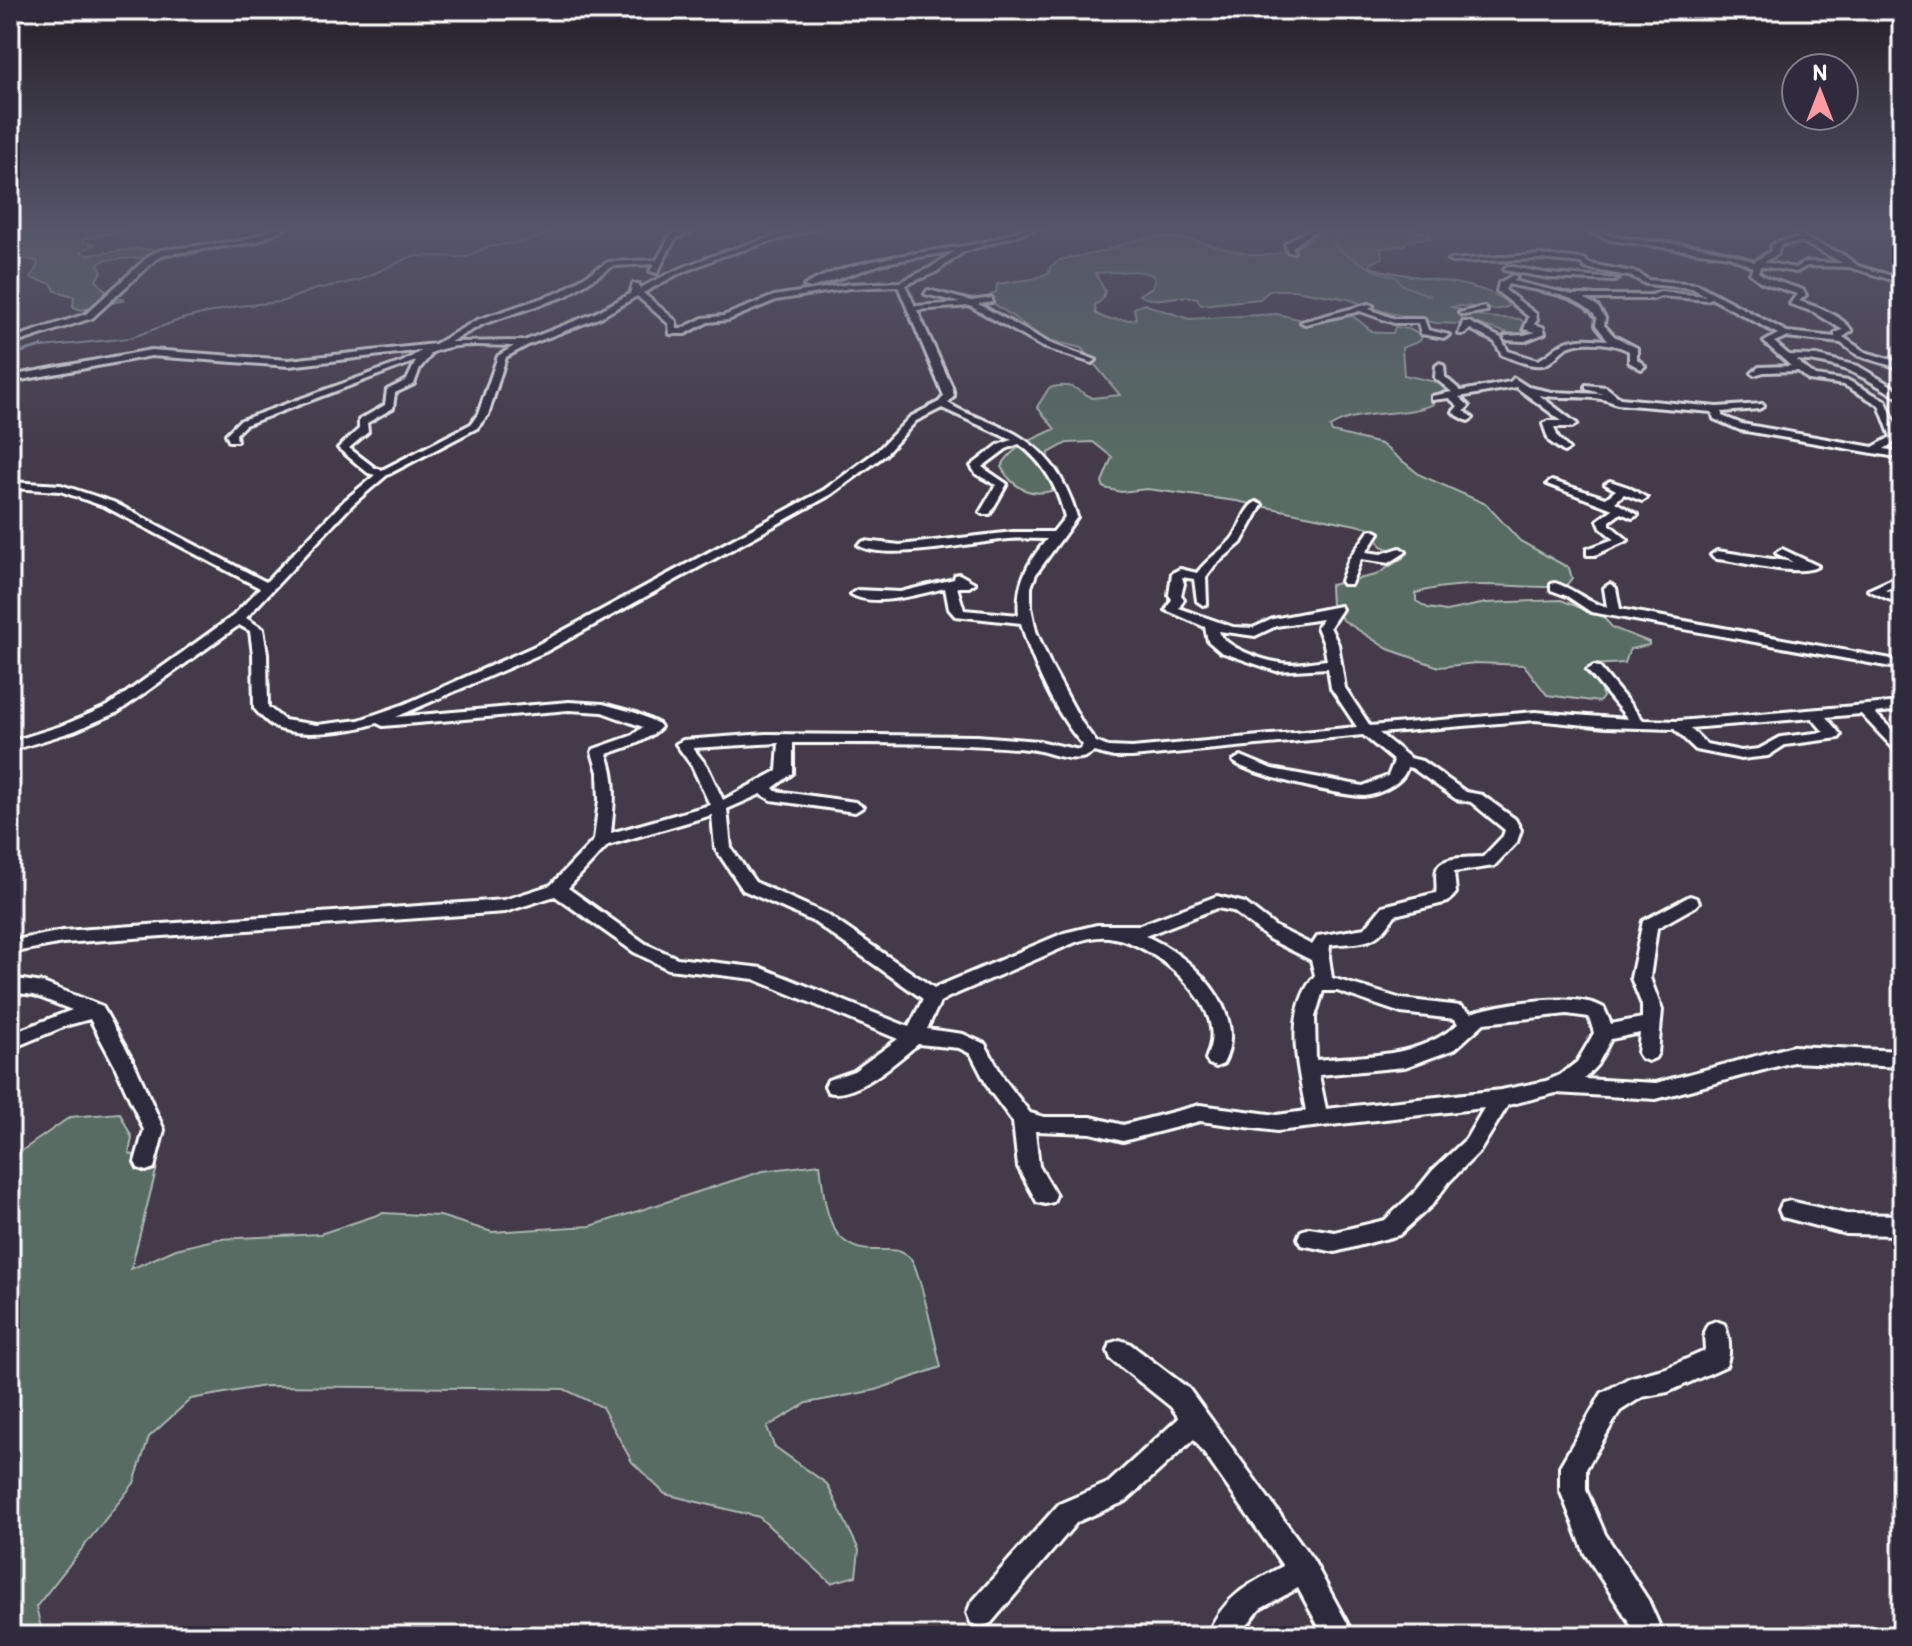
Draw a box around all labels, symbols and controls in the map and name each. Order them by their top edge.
north arrow [1780,52,1860,132]
text: N [1813,59,1827,86]

